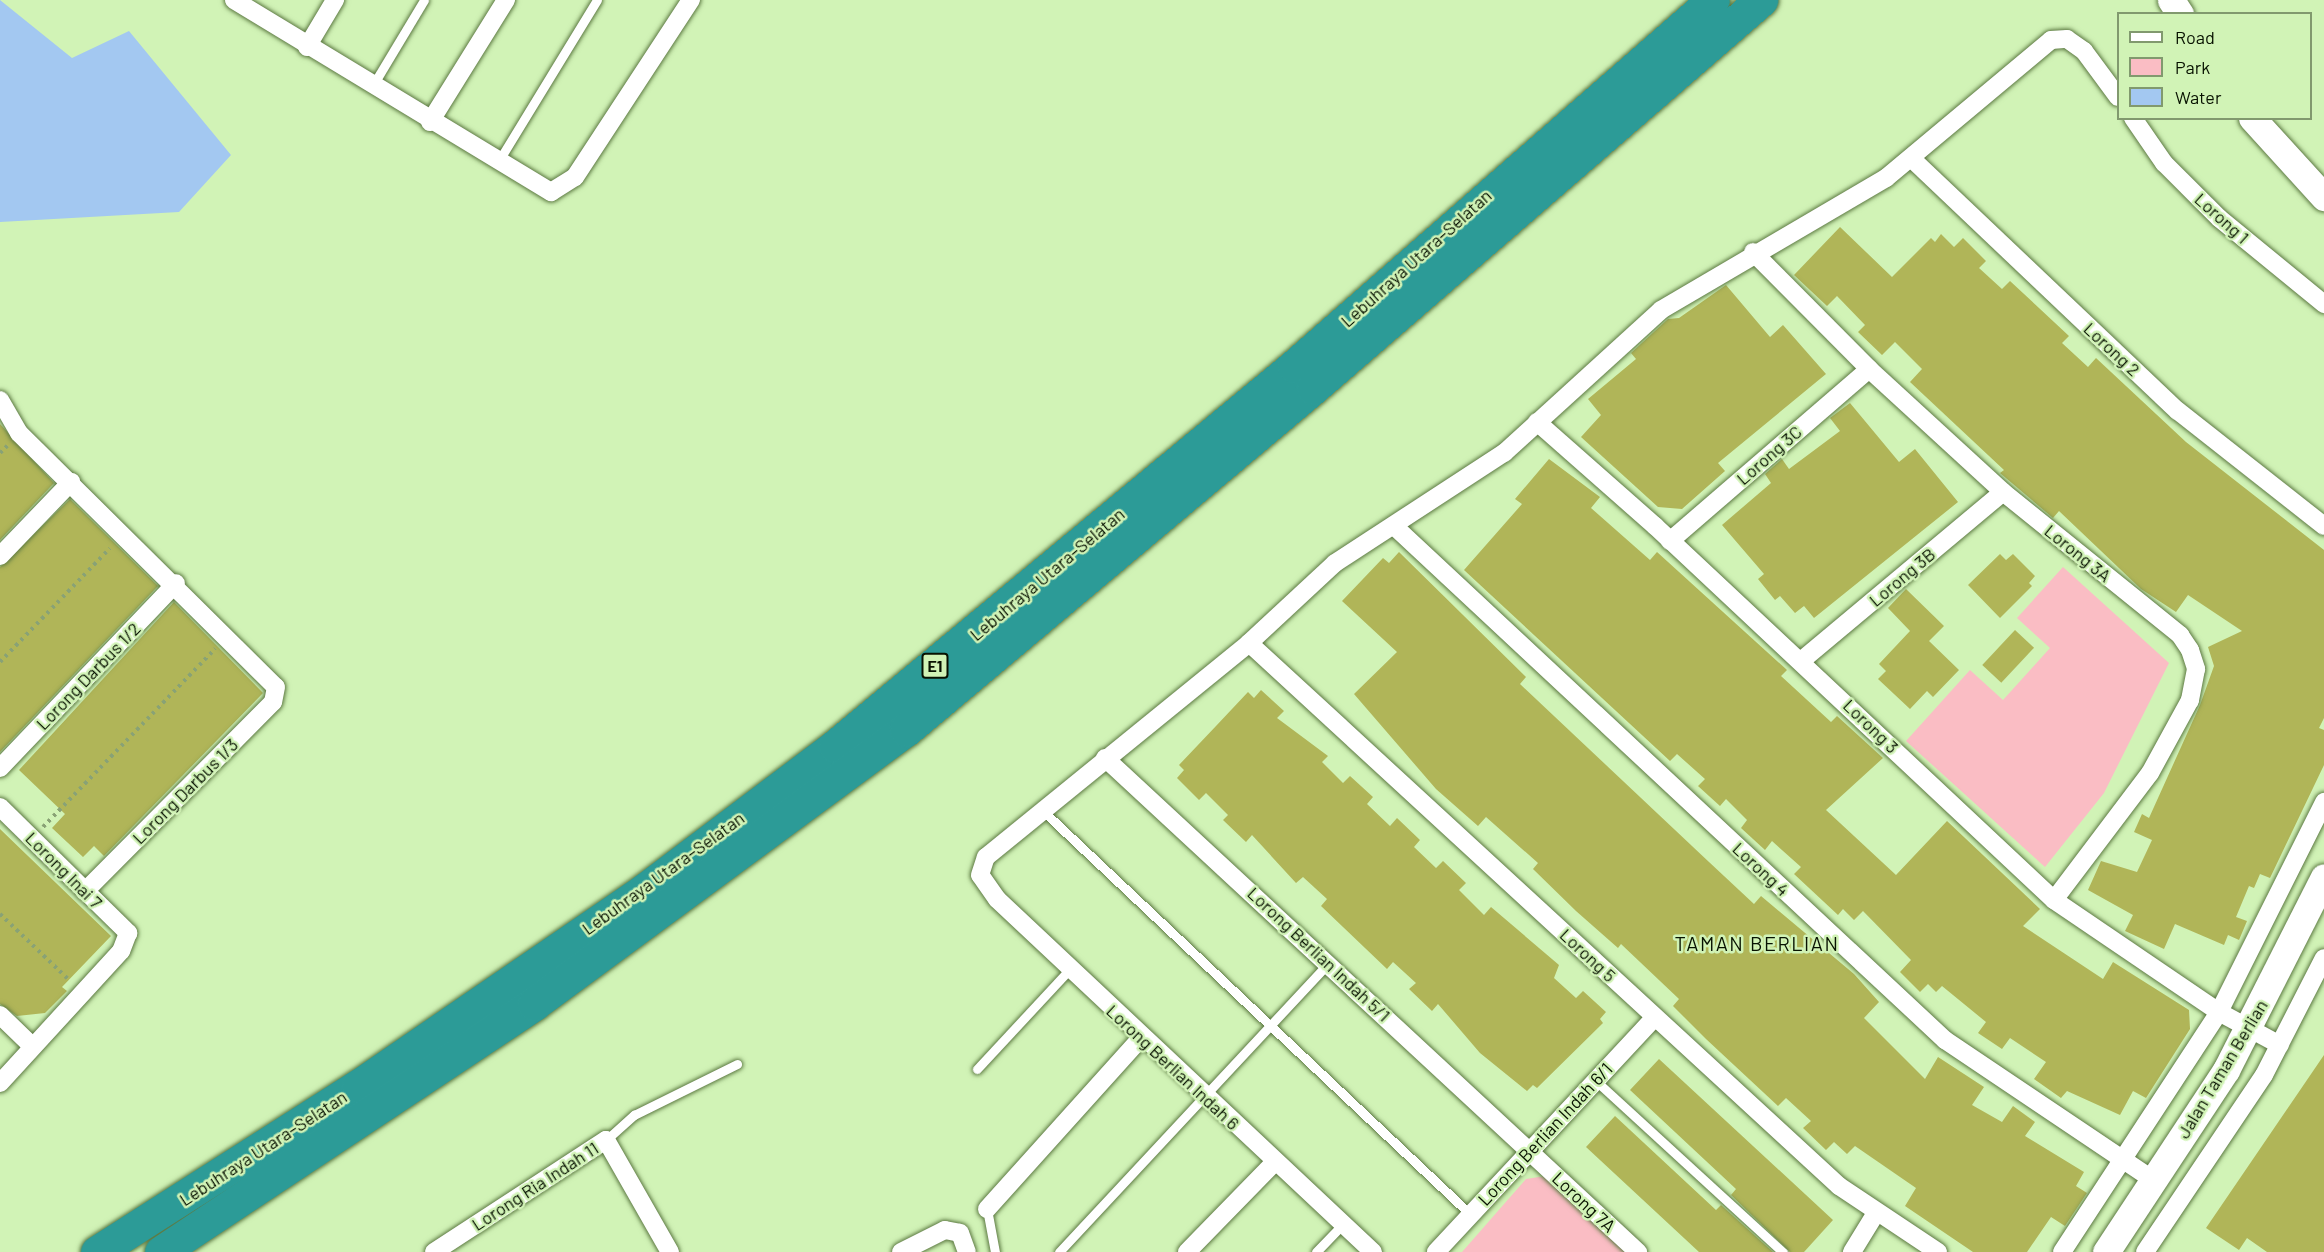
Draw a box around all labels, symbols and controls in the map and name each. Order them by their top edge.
legend [2117,12,2312,120]
text: Road [2175,26,2215,48]
text: Park [2175,56,2210,78]
text: Water [2175,86,2222,108]
street label: Lebuhraya Utara–Selatan [1336,185,1496,331]
street label: Lorong 1 [2190,188,2254,248]
street label: Lorong 2 [2079,318,2145,380]
street label: Lorong 3C [1732,421,1806,489]
street label: Lebuhraya Utara–Selatan [965,503,1129,645]
street label: Lorong 3A [2040,520,2116,586]
street label: Lorong 3B [1864,543,1940,611]
street label: Lorong Darbus 1/2 [31,618,145,734]
road number: E1 [920,653,950,679]
street label: Lorong 3 [1839,694,1903,758]
street label: Lorong Darbus 1/3 [128,734,242,848]
street label: Lebuhraya Utara–Selatan [578,807,748,939]
street label: Lorong Inai 7 [21,827,107,913]
street label: Lorong 4 [1728,838,1794,900]
street label: Lorong Berlian Indah 5/1 [1243,882,1395,1026]
street label: Lorong 5 [1556,924,1620,986]
district label: TAMAN BERLIAN [1675,931,1839,955]
street label: Jalan Taman Berlian [2172,996,2272,1142]
street label: Lorong Berlian Indah 6 [1102,1000,1244,1134]
street label: Lorong Berlian Indah 6/1 [1473,1058,1617,1210]
street label: Lebuhraya Utara–Selatan [175,1086,351,1210]
street label: Lorong Ria Indah 11 [468,1137,602,1235]
street label: Lorong 7A [1548,1167,1620,1237]

